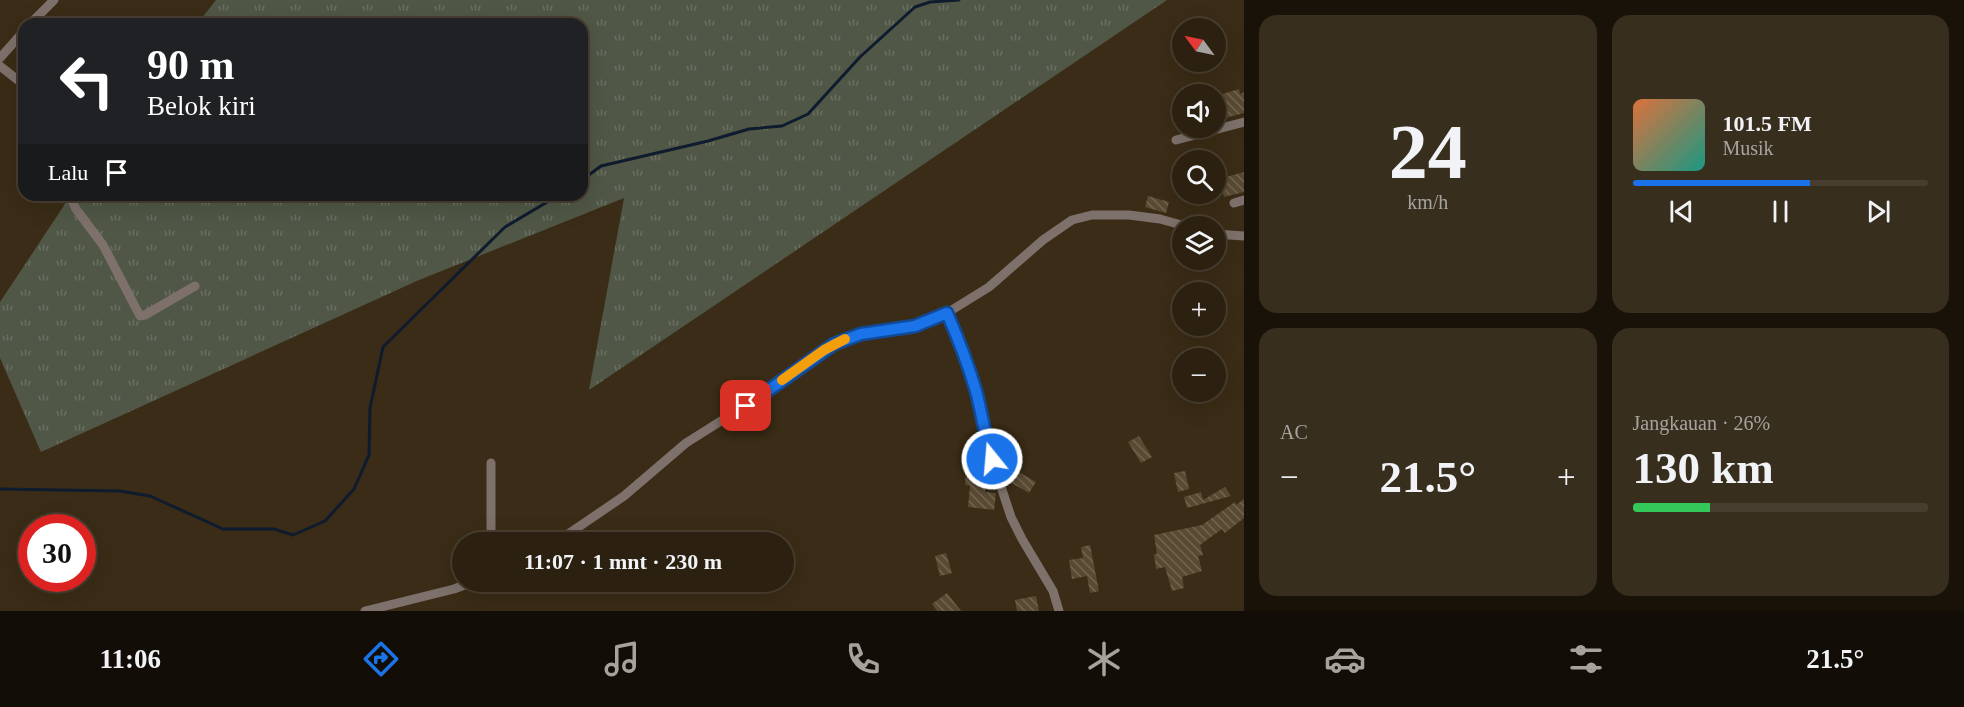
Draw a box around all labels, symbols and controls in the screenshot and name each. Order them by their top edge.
north arrow [1172,18,1226,72]
map controls [1172,18,1226,402]
icon: left [48,42,126,120]
text: 90 m [147,42,235,88]
button: sound [1172,84,1226,138]
text: Belok kiri [147,91,256,121]
text: 24 [1389,108,1467,195]
text: 101.5 FM [1723,111,1812,136]
text: Musik [1723,137,1774,159]
button: search [1172,150,1226,204]
icon: arrive [100,156,133,189]
text: Lalu [48,160,88,185]
text: km/h [1407,191,1448,213]
icon: previous [1665,195,1698,228]
icon: pause [1764,195,1797,228]
icon: next [1862,195,1895,228]
button: layers [1172,216,1226,270]
button: + [1172,282,1226,336]
button: − [1172,348,1226,402]
pin [720,380,771,431]
icon: arrive [729,389,762,422]
text: Jangkauan · 26% [1633,412,1770,434]
text: AC [1280,421,1308,443]
position arrow [960,427,1024,491]
text: 130 km [1633,443,1774,493]
text: 21.5° [1379,452,1476,502]
text: − [1280,459,1299,495]
text: + [1557,459,1576,495]
speed limit sign: 30 [18,514,96,592]
text: 11:07 · 1 mnt · 230 m [524,549,722,574]
icon: directions [360,638,402,680]
icon: music [601,638,643,680]
icon: phone [842,638,884,680]
icon: climate [1083,638,1125,680]
icon: car [1324,638,1366,680]
icon: filters [1565,638,1607,680]
text: 11:06 [100,644,161,674]
text: 21.5° [1806,644,1864,674]

